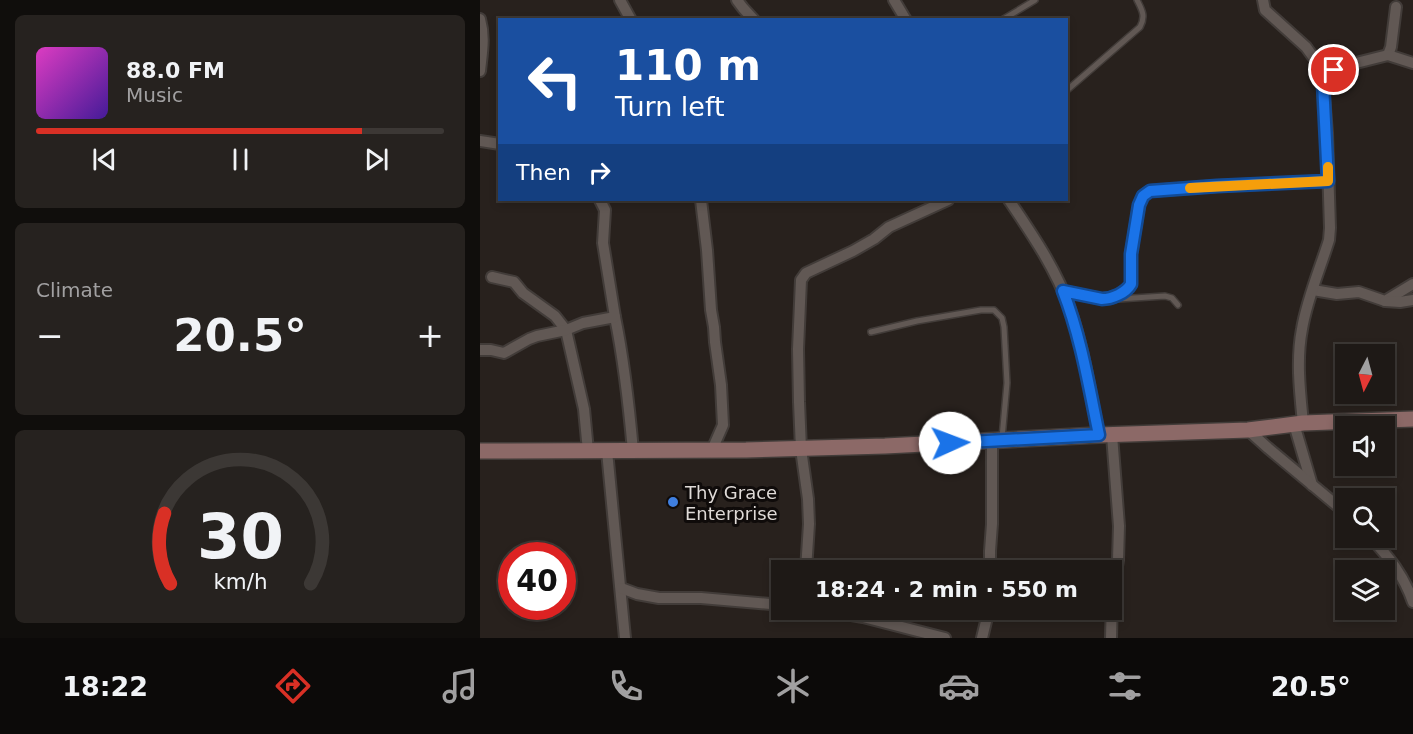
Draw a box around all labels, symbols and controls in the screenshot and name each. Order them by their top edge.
text: 110 m [615,41,761,90]
icon: left [516,42,594,120]
pin [1308,44,1359,95]
icon: arrive [1317,53,1350,86]
text: 88.0 FM [126,58,225,83]
text: Music [126,83,183,107]
text: Turn left [615,91,725,122]
icon: previous [88,143,121,176]
icon: pause [224,143,257,176]
icon: next [360,143,393,176]
icon: right [583,156,616,189]
text: Then [516,160,571,185]
text: Climate [36,278,113,302]
text: 20.5° [173,309,307,362]
text: − [36,316,64,355]
text: + [416,316,444,355]
north arrow [1335,344,1395,404]
map controls [1335,344,1395,620]
position arrow [918,411,982,475]
button: sound [1335,416,1395,476]
place label: Thy Grace Enterprise [684,482,778,524]
button: search [1335,488,1395,548]
marker: Thy Grace Enterprise [666,495,680,509]
text: 30 [197,500,283,573]
speed limit sign: 40 [498,542,576,620]
button: layers [1335,560,1395,620]
text: km/h [213,569,267,594]
text: 18:24 · 2 min · 550 m [815,577,1078,602]
icon: directions [272,665,314,707]
icon: music [439,665,481,707]
icon: phone [605,665,647,707]
icon: climate [772,665,814,707]
icon: car [938,665,980,707]
icon: filters [1104,665,1146,707]
text: 18:22 [62,671,148,702]
text: 20.5° [1271,671,1351,702]

